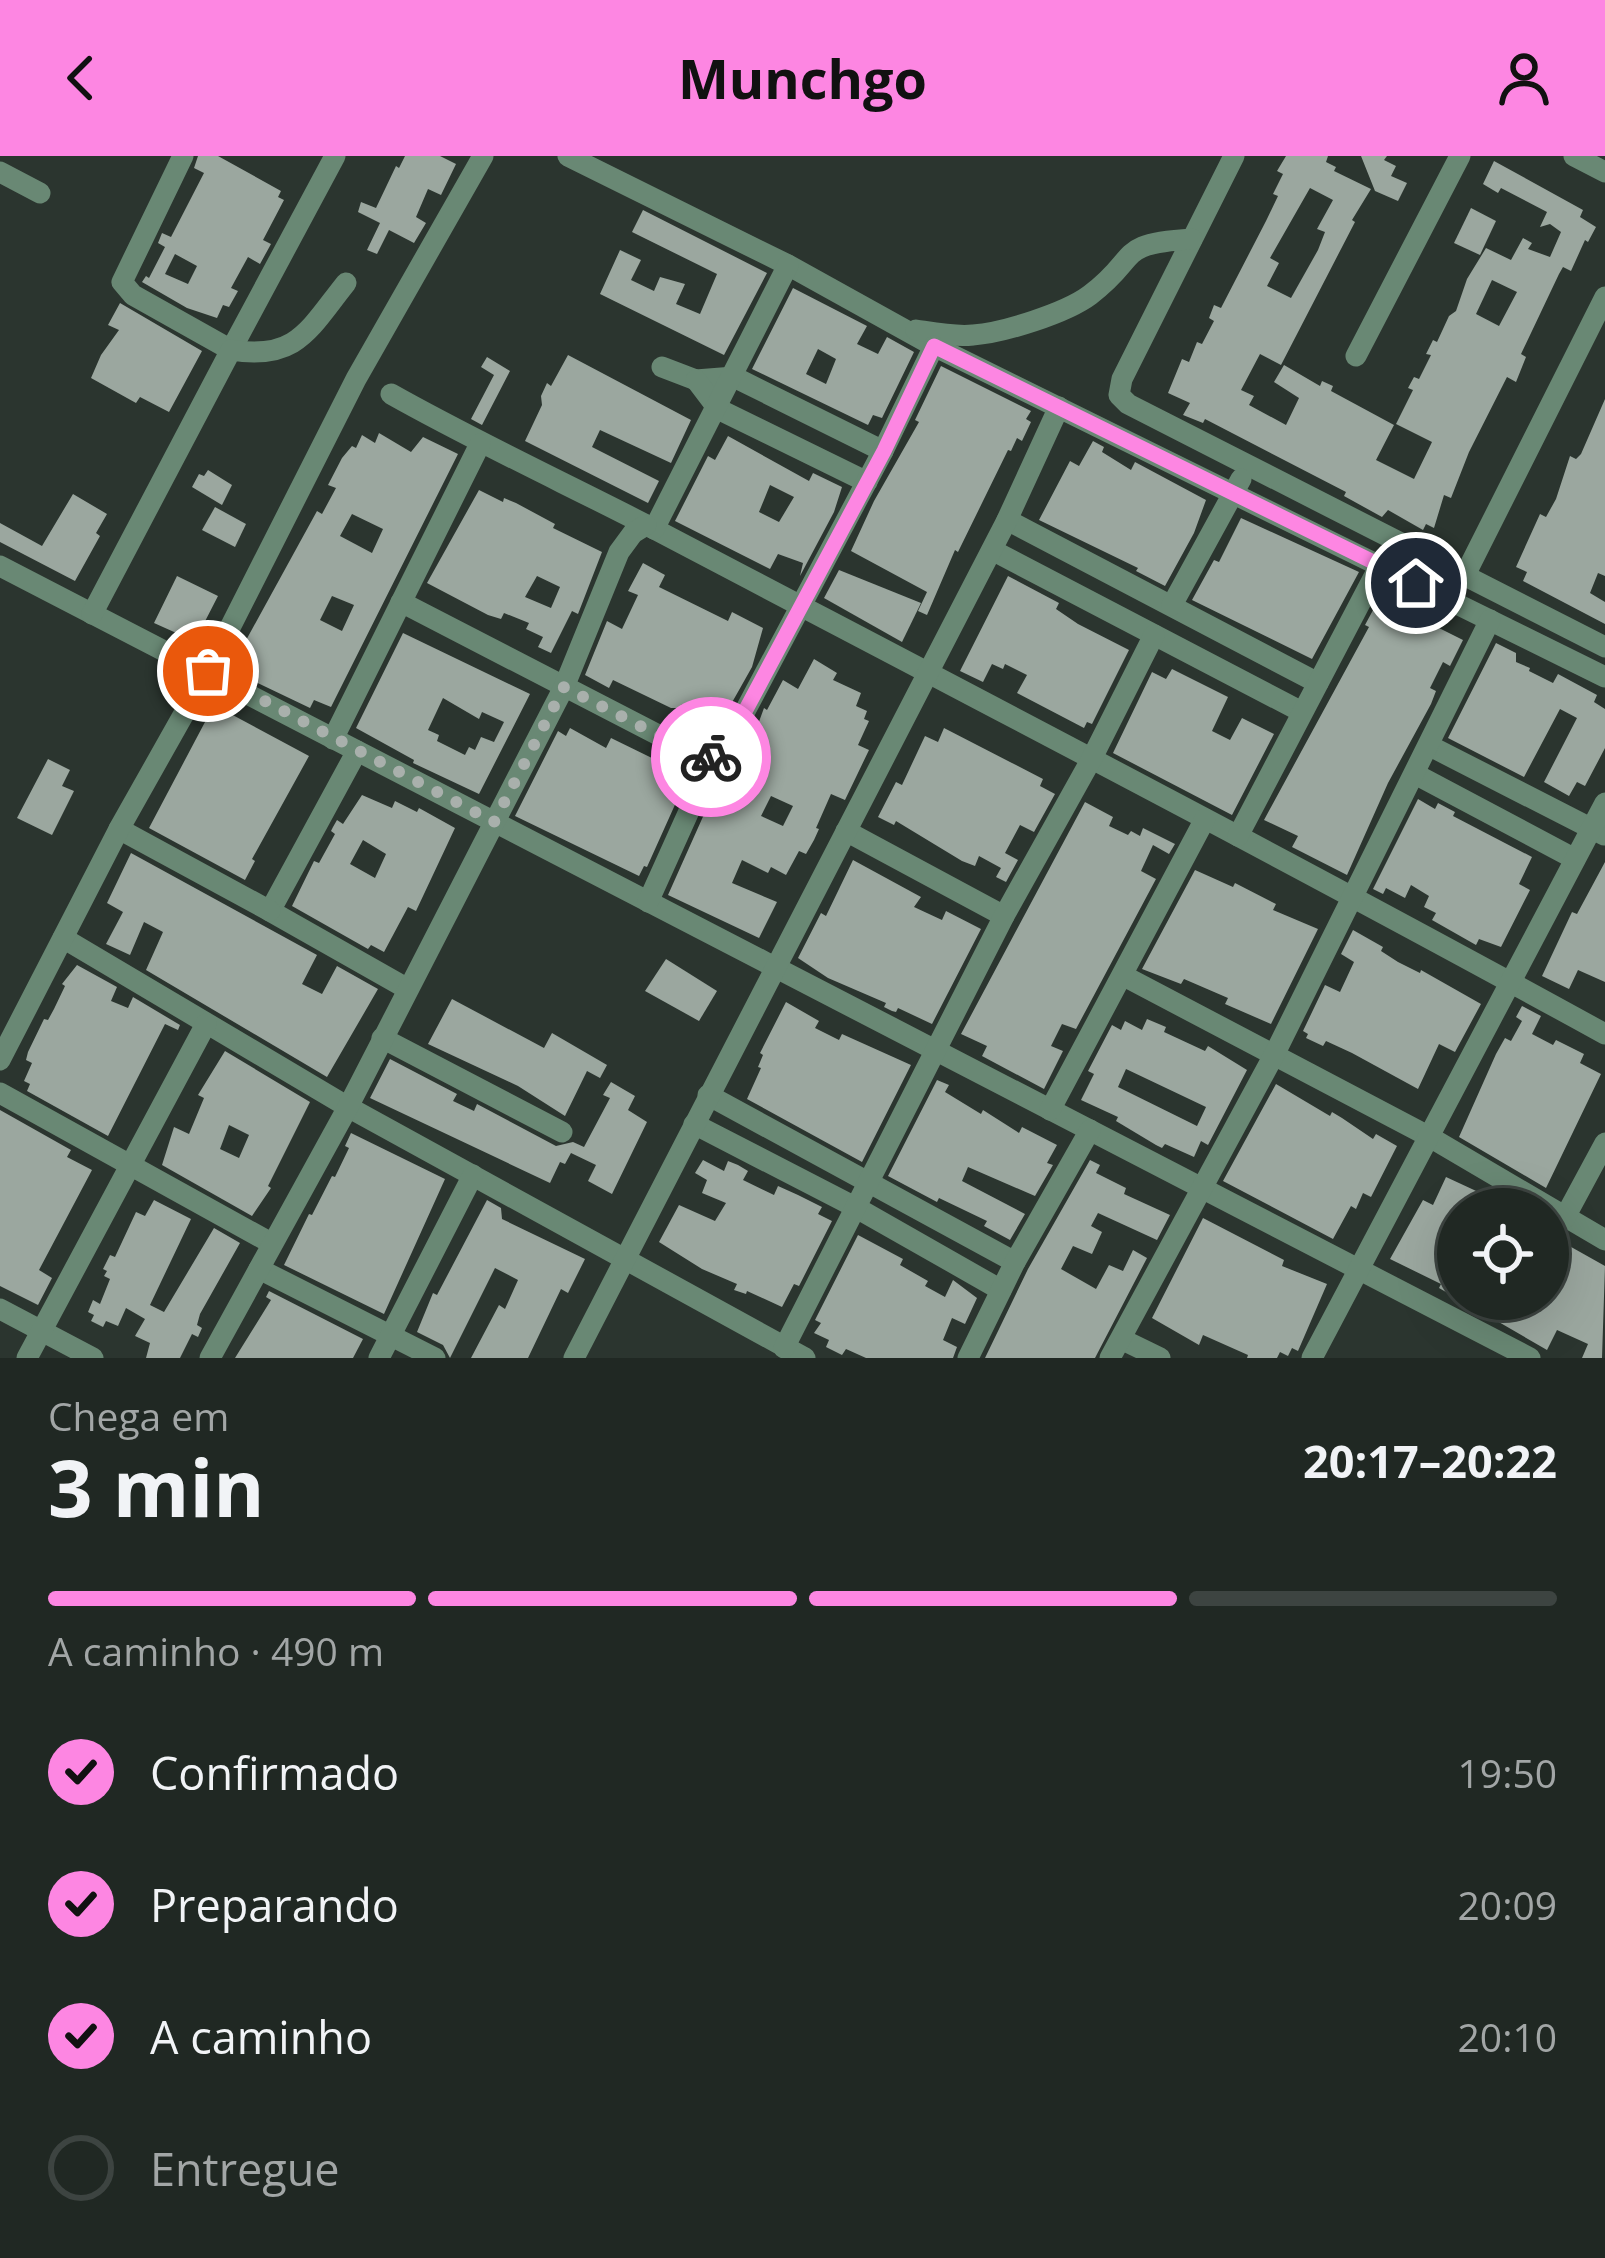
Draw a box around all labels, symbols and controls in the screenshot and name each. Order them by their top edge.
text: Munchgo [678,41,927,115]
icon: back [48,45,114,111]
icon: person [1491,45,1557,111]
pin [1365,532,1467,634]
icon: home [1383,550,1449,616]
pin [157,620,259,722]
icon: bag [175,638,241,704]
courier [651,697,771,817]
icon: bike [678,724,744,790]
map controls [1437,1188,1569,1320]
button: locate [1437,1188,1569,1320]
text: Chega em [48,1389,229,1442]
text: 20:17–20:22 [1303,1430,1557,1491]
text: 3 min [48,1434,265,1540]
text: A caminho · 490 m [48,1624,384,1677]
icon: check [48,1739,114,1805]
text: Confirmado [150,1742,399,1803]
text: 19:50 [1458,1746,1557,1799]
icon: check [48,1871,114,1937]
text: Preparando [150,1874,399,1935]
text: 20:09 [1458,1878,1557,1931]
icon: check [48,2003,114,2069]
text: A caminho [150,2006,372,2067]
text: 20:10 [1458,2010,1557,2063]
text: Entregue [150,2138,340,2199]

